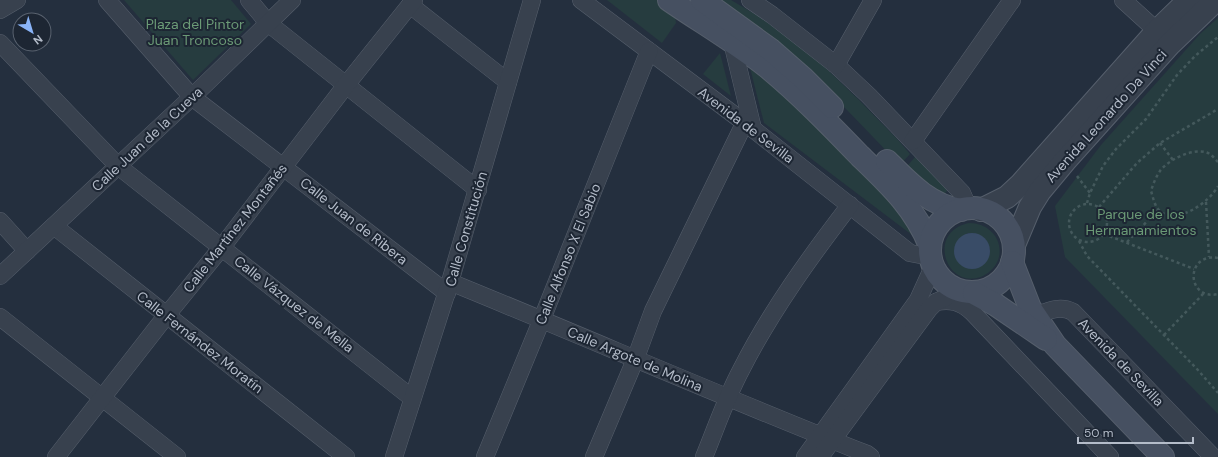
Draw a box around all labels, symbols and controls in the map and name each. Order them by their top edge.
north arrow [12,12,52,52]
park label: Plaza del Pintor Juan Troncoso [146,15,244,49]
text: N [31,32,46,48]
street label: Avenida Leonardo Da Vinci [1041,46,1171,186]
street label: Calle Juan de la Cueva [88,83,206,195]
street label: Avenida de Sevilla [694,83,798,167]
street label: Calle Martínez Montañés [179,160,291,296]
street label: Calle Constitución [441,169,491,289]
street label: Calle Juan de Ribera [297,173,411,269]
street label: Calle Alfonso X El Sabio [531,181,605,327]
park label: Parque de los Hermanamientos [1086,205,1196,239]
street label: Calle Vázquez de Mella [230,252,358,356]
street label: Calle Fernández Moratín [133,287,267,397]
street label: Avenida de Sevilla [1074,314,1168,410]
street label: Calle Argote de Molina [565,322,705,396]
scale bar [1078,419,1193,445]
text: 50 m [1084,425,1113,441]

